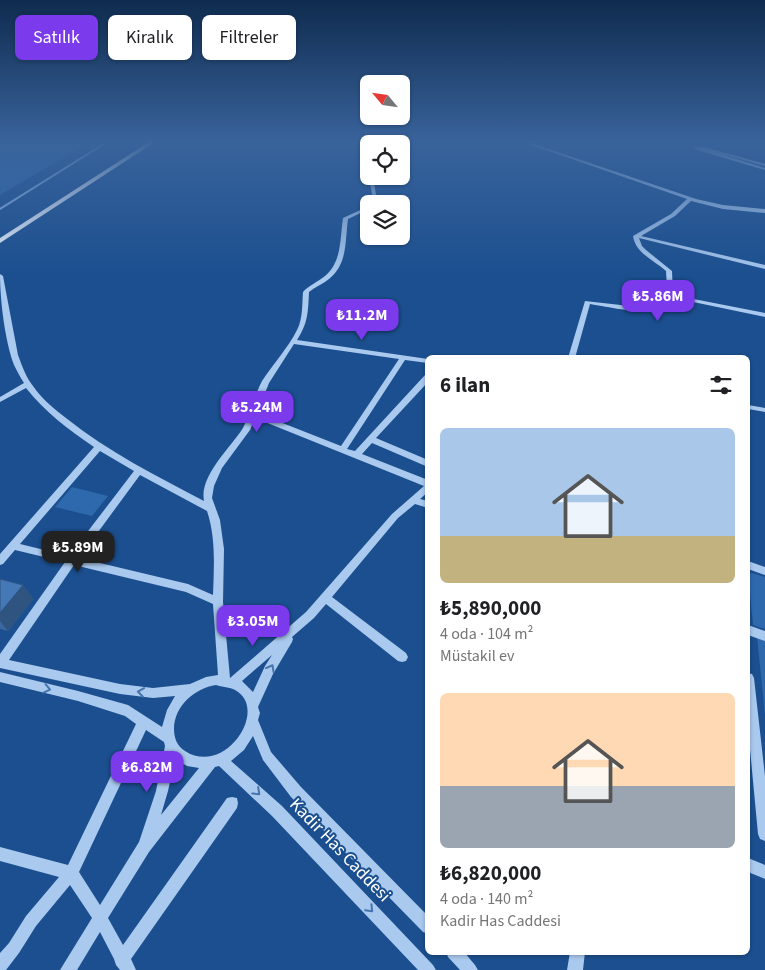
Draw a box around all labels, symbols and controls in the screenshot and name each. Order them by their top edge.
chip: Satılık [15,15,98,60]
chip: Kiralık [108,15,192,60]
chip: Filtreler [202,15,296,60]
north arrow [360,75,410,125]
map controls [360,75,410,245]
button: locate [360,135,410,185]
button: layers [360,195,410,245]
pin: ₺5.86M [617,280,699,322]
text: ₺5.86M [633,285,683,307]
pin: ₺11.2M [321,298,403,341]
text: ₺11.2M [337,304,387,326]
text: 6 ilan [440,370,490,400]
icon: filters [707,371,735,399]
pin: ₺5.24M [216,390,298,433]
text: ₺5.24M [232,396,282,418]
icon: home [543,461,633,551]
pin: ₺5.89M [37,530,119,573]
text: ₺5.89M [53,536,103,558]
text: ₺5,890,000 [440,593,541,623]
pin: ₺3.05M [212,604,294,647]
text: ₺3.05M [228,610,278,632]
text: 4 oda · 104 m² [440,623,533,645]
text: Müstakil ev [440,645,514,667]
one-way arrow [264,664,274,673]
one-way arrow [43,683,52,694]
one-way arrow [137,687,146,697]
icon: home [543,726,633,816]
pin: ₺6.82M [106,750,188,793]
text: ₺6.82M [122,756,172,778]
one-way arrow [252,786,261,795]
street label: Kadir Has Caddesi [284,792,396,908]
text: ₺6,820,000 [440,858,541,888]
text: 4 oda · 140 m² [440,888,533,910]
one-way arrow [364,903,373,912]
text: Kadir Has Caddesi [440,910,561,932]

